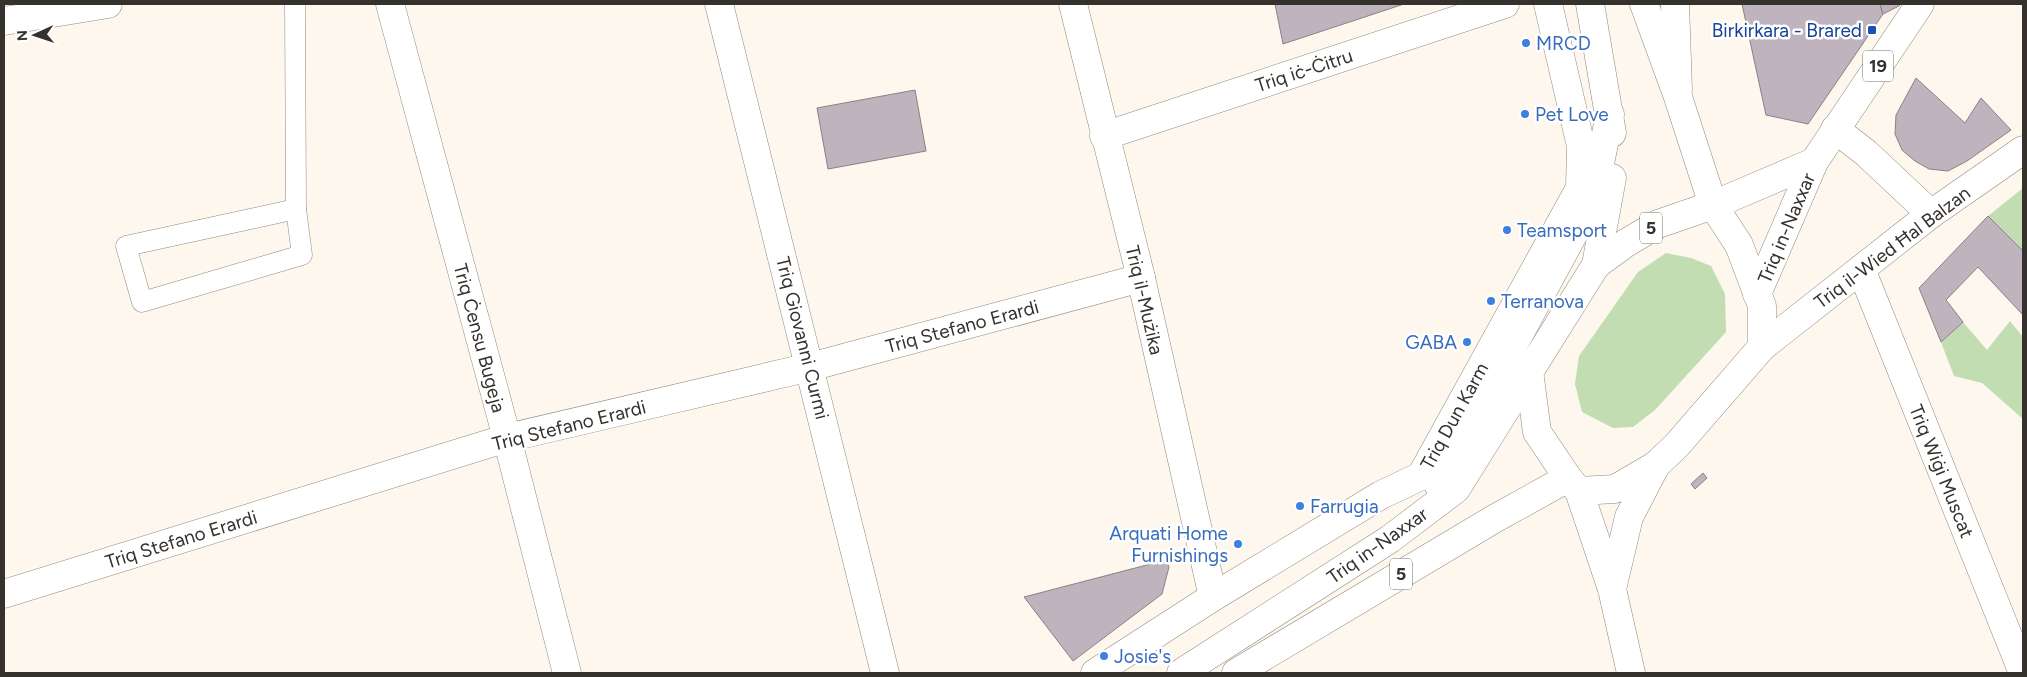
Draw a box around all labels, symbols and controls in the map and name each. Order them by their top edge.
north arrow [10,10,60,60]
place label: Birkirkara - Brared [1712,19,1862,42]
marker: Birkirkara - Brared [1866,24,1878,36]
text: N [14,30,31,42]
place label: MRCD [1536,32,1591,55]
marker: MRCD [1520,37,1532,49]
street label: Triq iċ-Ċitru [1253,44,1356,97]
road number: 19 [1863,50,1893,82]
place label: Pet Love [1535,103,1609,126]
marker: Pet Love [1519,108,1531,120]
street label: Triq in-Naxxar [1753,169,1820,287]
street label: Triq il-Wied Ħal Balzan [1810,181,1975,314]
road number: 5 [1640,212,1662,244]
place label: Teamsport [1517,219,1607,242]
marker: Teamsport [1501,224,1513,236]
street label: Triq il-Mużika [1121,243,1168,357]
street label: Triq Giovanni Curmi [771,254,834,422]
street label: Triq Ċensu Bugeja [449,261,510,415]
place label: Terranova [1501,290,1584,313]
street label: Triq Stefano Erardi [883,295,1041,358]
marker: Terranova [1485,295,1497,307]
place label: GABA [1405,331,1457,354]
marker: GABA [1461,336,1473,348]
street label: Triq Dun Karm [1416,359,1493,474]
street label: Triq Stefano Erardi [490,395,648,456]
street label: Triq Wiġi Muscat [1904,401,1979,541]
place label: Farrugia [1310,495,1379,518]
marker: Farrugia [1294,500,1306,512]
street label: Triq in-Naxxar [1323,502,1432,589]
street label: Triq Stefano Erardi [102,505,260,574]
place label: Arquati Home Furnishings [1109,522,1228,567]
marker: Arquati Home Furnishings [1232,538,1244,550]
road number: 5 [1390,558,1412,590]
place label: Josie's [1114,645,1171,668]
marker: Josie's [1098,650,1110,662]

